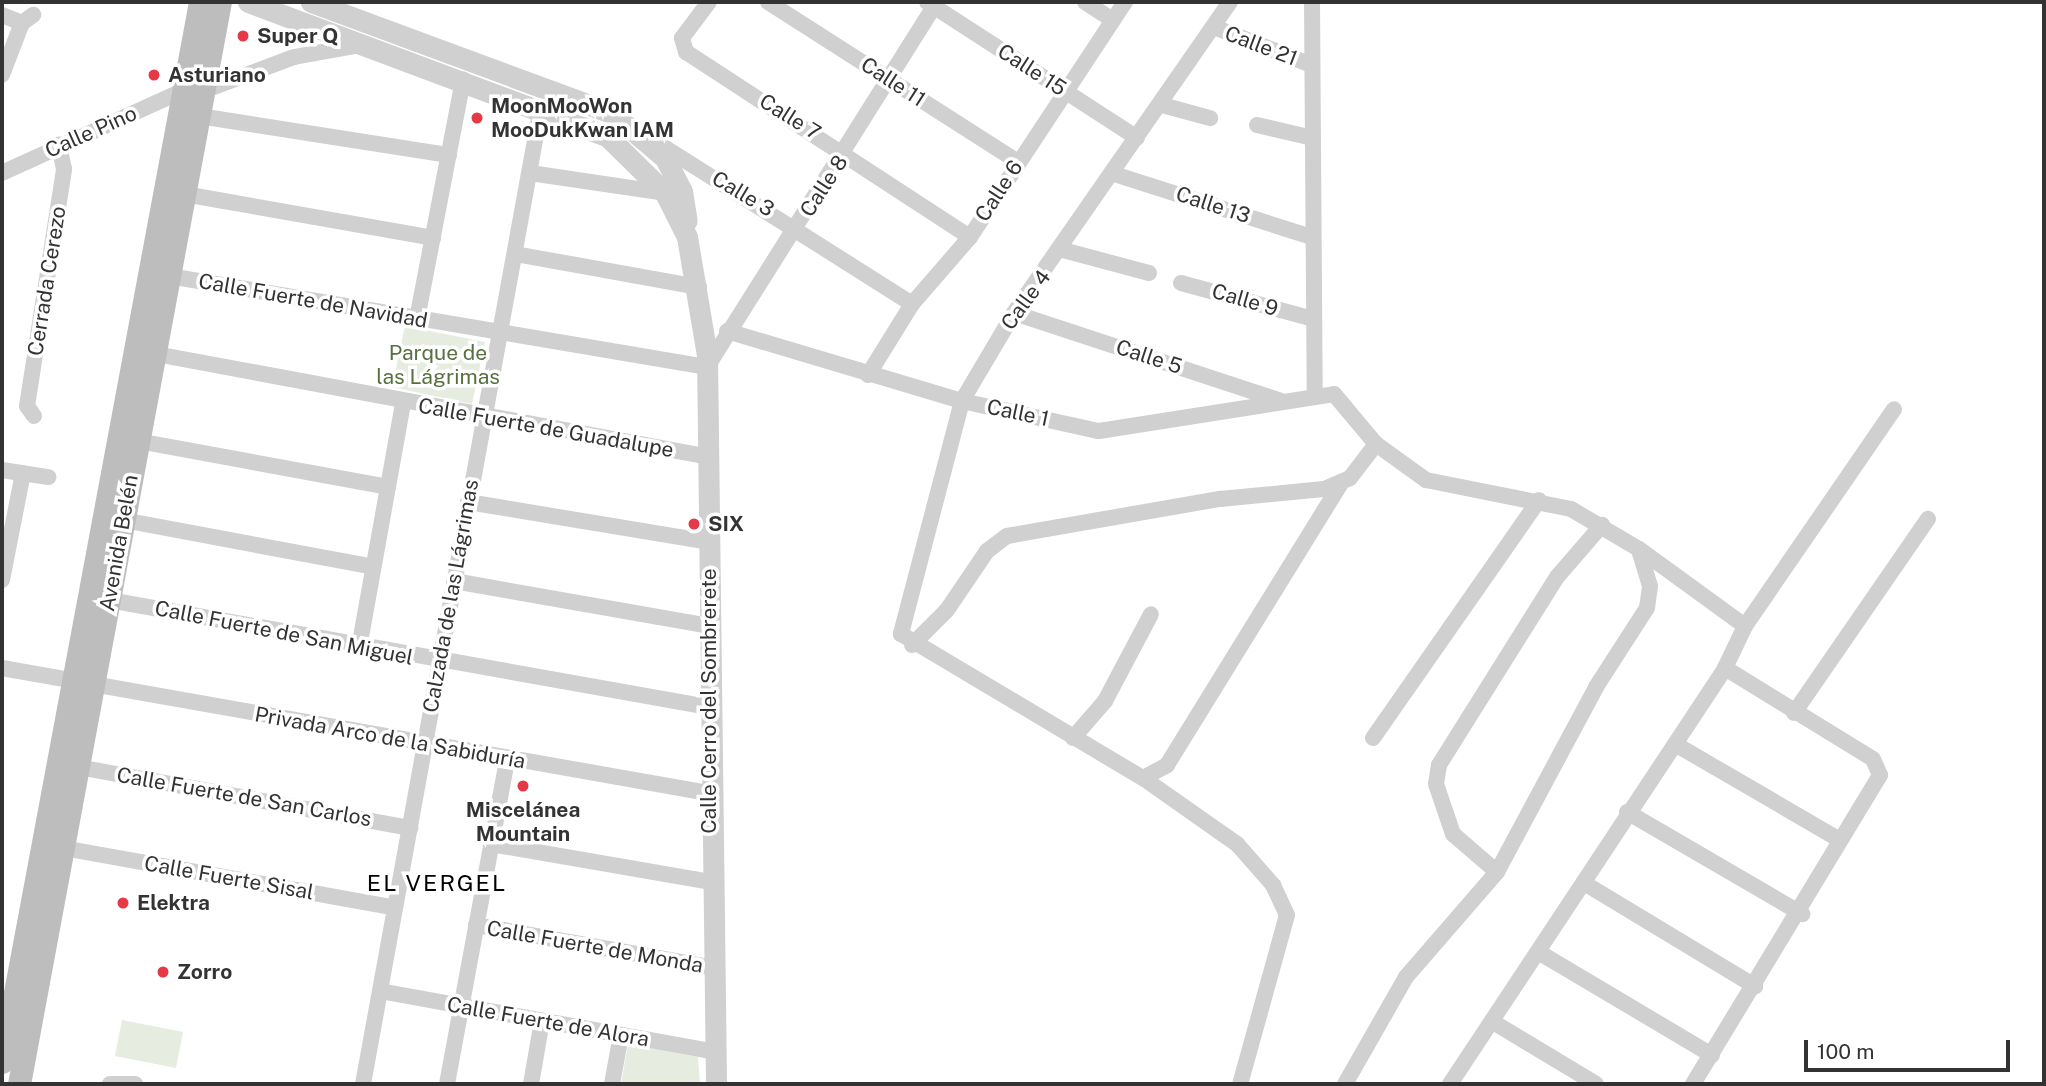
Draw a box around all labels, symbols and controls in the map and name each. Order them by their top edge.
street label: Calle 21 [1221,21,1301,71]
place label: Super Q [257,23,339,49]
marker: Super Q [235,28,251,44]
street label: Calle 15 [993,39,1071,101]
street label: Calle 11 [856,52,930,112]
place label: Asturiano [168,62,266,88]
marker: Asturiano [146,67,162,83]
street label: Calle 7 [755,88,825,146]
place label: MoonMooWon MooDukKwan IAM [491,93,674,143]
street label: Calle Pino [41,101,141,163]
marker: MoonMooWon MooDukKwan IAM [469,110,485,126]
street label: Calle 8 [795,150,853,222]
street label: Calle 6 [970,156,1028,226]
street label: Calle 3 [707,166,779,222]
street label: Calle 13 [1173,181,1253,229]
street label: Cerrada Cerezo [23,204,71,358]
street label: Calle 4 [996,265,1056,335]
street label: Calle Fuerte de Navidad [196,268,430,334]
street label: Calle 9 [1209,279,1281,321]
street label: Calle 5 [1113,334,1185,380]
park label: Parque de las Lágrimas [376,340,500,390]
street label: Calle Fuerte de Guadalupe [416,393,676,463]
street label: Calle 1 [984,394,1052,432]
street label: Avenida Belén [95,473,143,613]
street label: Calzada de las Lágrimas [418,477,484,715]
place label: SIX [708,511,744,537]
marker: SIX [686,516,702,532]
street label: Calle Cerro del Sombrerete [696,568,722,834]
street label: Calle Fuerte de San Miguel [152,596,416,670]
street label: Privada Arco de la Sabiduría [252,702,528,774]
street label: Calle Fuerte de San Carlos [114,762,374,832]
marker: Miscelánea Mountain [515,778,531,794]
place label: Miscelánea Mountain [466,797,580,847]
street label: Calle Fuerte Sisal [142,851,316,905]
district label: EL VERGEL [368,869,506,897]
place label: Elektra [137,890,210,916]
marker: Elektra [115,895,131,911]
street label: Calle Fuerte de Monda [484,915,706,979]
place label: Zorro [177,959,232,985]
marker: Zorro [155,964,171,980]
street label: Calle Fuerte de Alora [445,992,651,1052]
scale bar [1808,1026,2014,1070]
text: 100 m [1817,1039,1874,1064]

